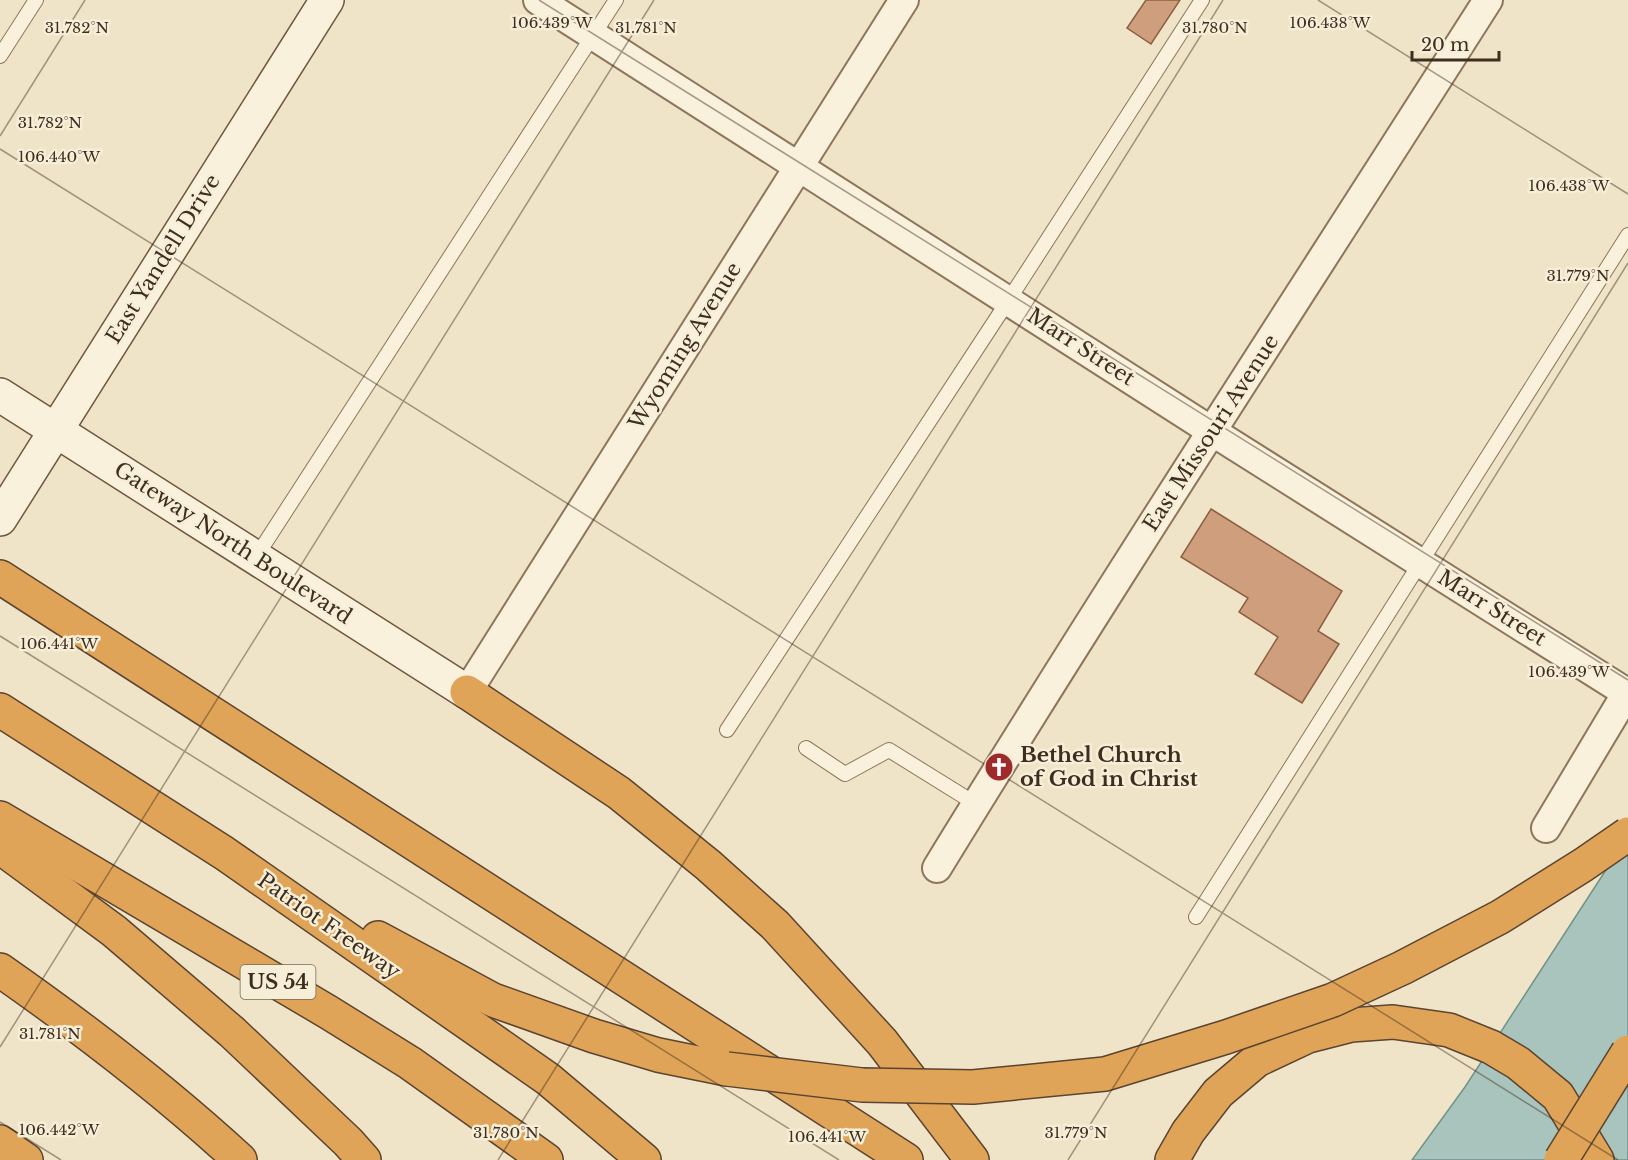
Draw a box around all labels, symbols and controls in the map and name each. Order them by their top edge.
text: 106.439°W [511,13,593,32]
text: 106.438°W [1290,13,1371,32]
text: 31.782°N [45,18,109,37]
text: 31.781°N [615,18,677,37]
text: 31.780°N [1182,18,1248,37]
scale bar [1412,24,1499,62]
text: 20 m [1421,34,1469,56]
text: 31.782°N [18,113,82,132]
text: 106.440°W [18,147,100,166]
street label: East Yandell Drive [100,169,226,349]
text: 106.438°W [1529,176,1610,195]
street label: Wyoming Avenue [622,258,747,435]
text: 31.779°N [1546,266,1610,285]
street label: Marr Street [1022,303,1140,391]
street label: East Missouri Avenue [1138,330,1284,536]
street label: Gateway North Boulevard [109,456,357,630]
street label: Marr Street [1433,564,1551,652]
text: 106.441°W [20,634,98,653]
text: 106.439°W [1528,662,1610,681]
place label: Bethel Church of God in Christ [1020,742,1198,792]
church icon: Bethel Church of God in Christ [983,751,1015,783]
street label: Patriot Freeway [253,867,406,985]
road number: US 54 [240,965,316,999]
text: 31.781°N [19,1024,81,1043]
text: 106.442°W [19,1120,100,1139]
text: 31.780°N [473,1123,539,1142]
text: 31.779°N [1044,1123,1108,1142]
text: 106.441°W [788,1127,866,1146]

